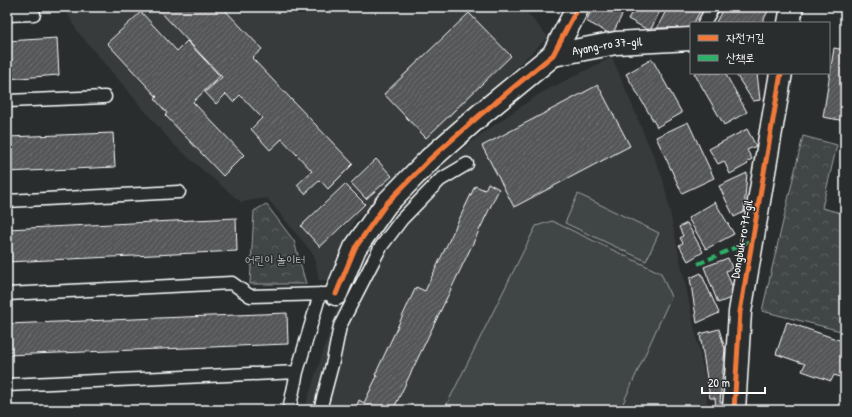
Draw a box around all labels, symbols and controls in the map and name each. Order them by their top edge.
legend [690,22,830,74]
text: 자전거길 [726,29,765,46]
street label: Ayang-ro 37-gil [570,33,644,59]
text: 산책로 [726,49,755,66]
street label: Dongbuk-ro 71-gil [726,198,757,280]
park label: 어린이 놀이터 [245,251,305,268]
scale bar [702,369,765,395]
text: 20 m [708,374,730,391]

